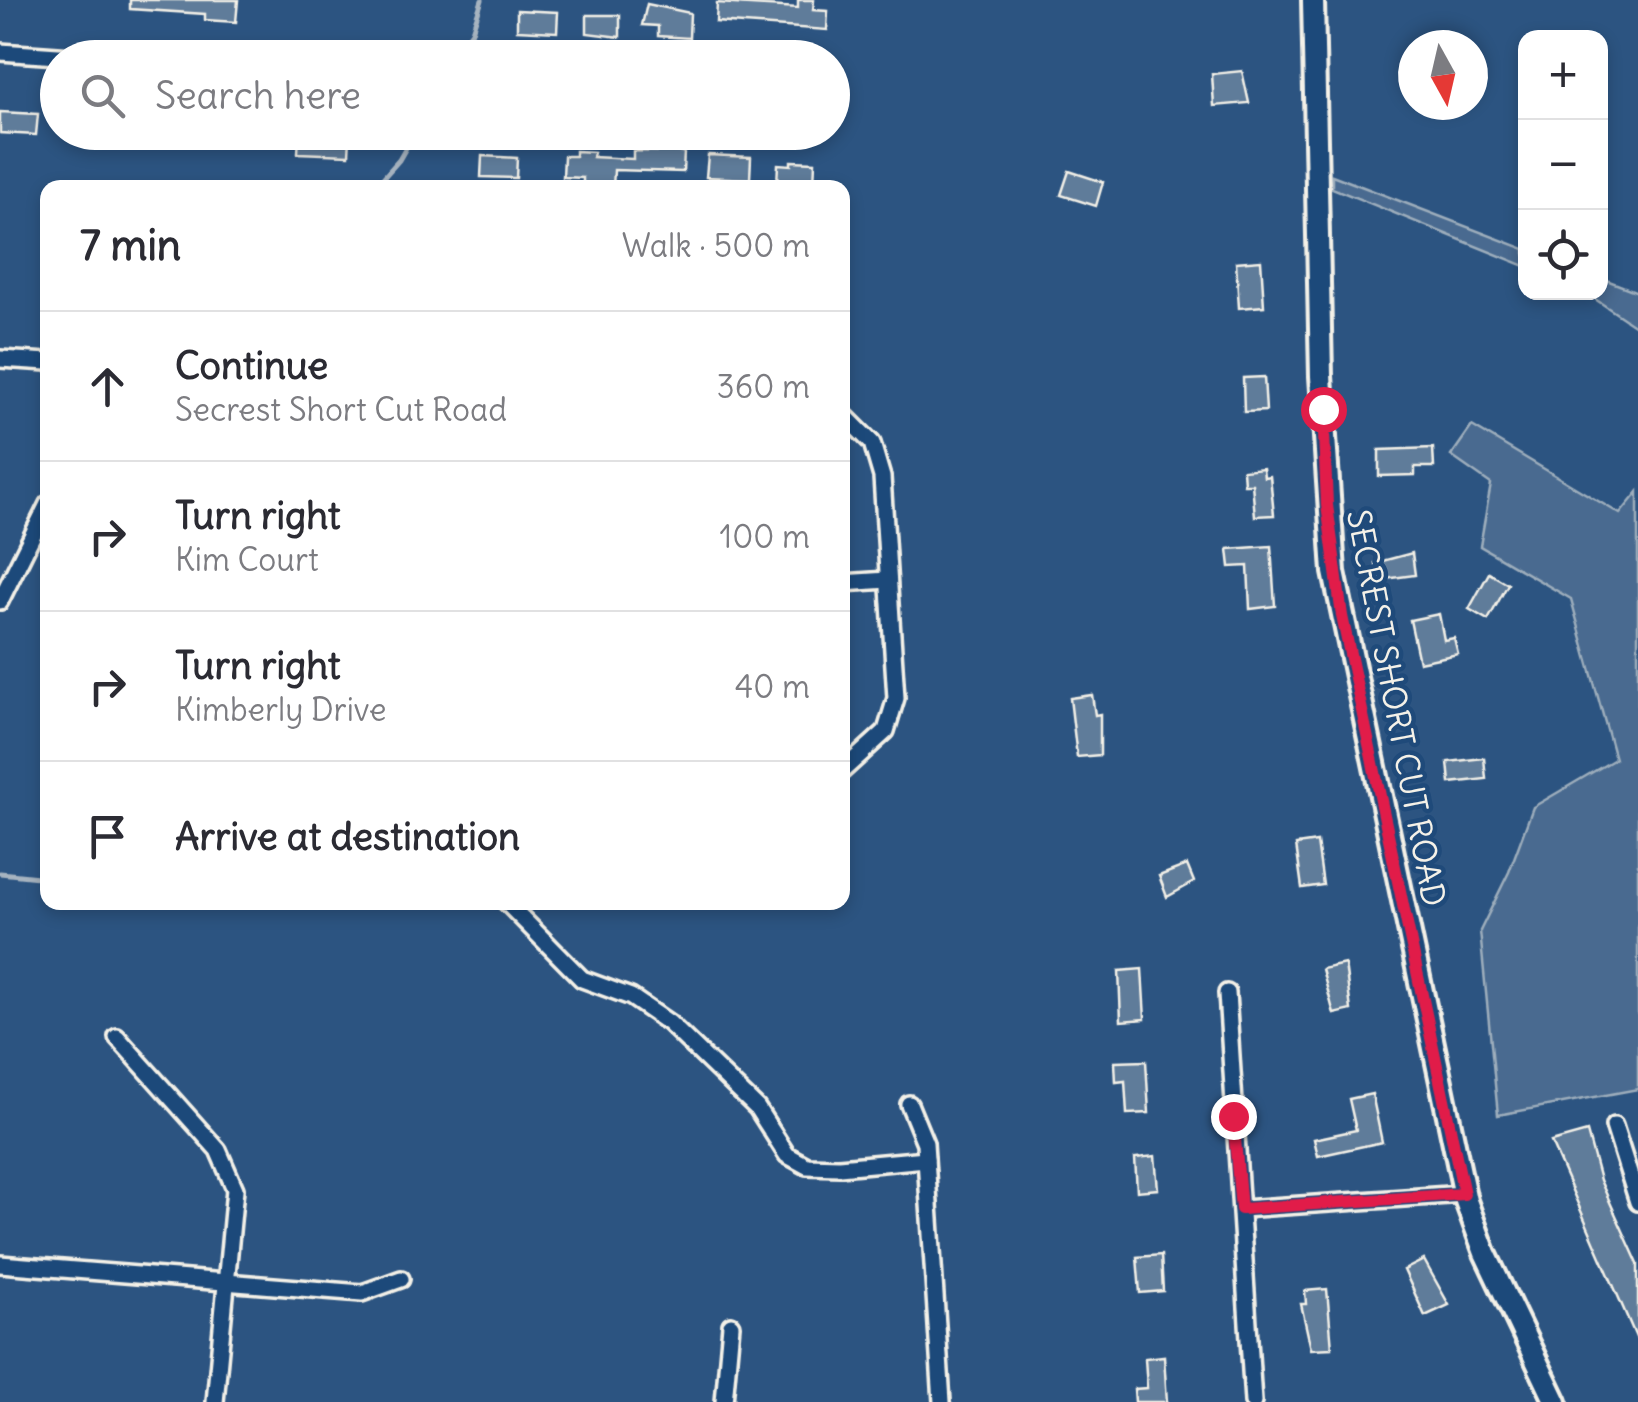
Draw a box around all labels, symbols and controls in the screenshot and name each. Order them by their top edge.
north arrow [1398,30,1488,120]
map controls [1518,30,1608,300]
button: + [1518,30,1608,120]
search box [40,40,850,150]
icon: search [75,68,130,123]
text: Search here [155,72,361,119]
button: − [1518,120,1608,210]
button: locate [1518,210,1608,300]
text: 7 min [80,219,181,271]
text: Walk · 500 m [622,225,810,266]
text: Continue [175,342,328,389]
icon: ahead [80,359,135,414]
text: 360 m [717,366,810,407]
route start [1301,387,1347,433]
text: Secrest Short Cut Road [175,389,507,430]
text: Turn right [175,492,341,539]
street label: SECREST SHORT CUT ROAD [1338,506,1455,910]
icon: right [80,509,135,564]
text: 100 m [720,516,810,557]
text: Kim Court [175,539,319,580]
text: Turn right [175,642,341,689]
icon: right [80,659,135,714]
text: 40 m [735,666,810,707]
text: Kimberly Drive [175,689,387,730]
icon: arrive [80,809,135,864]
text: Arrive at destination [175,813,520,860]
route end [1211,1094,1257,1140]

